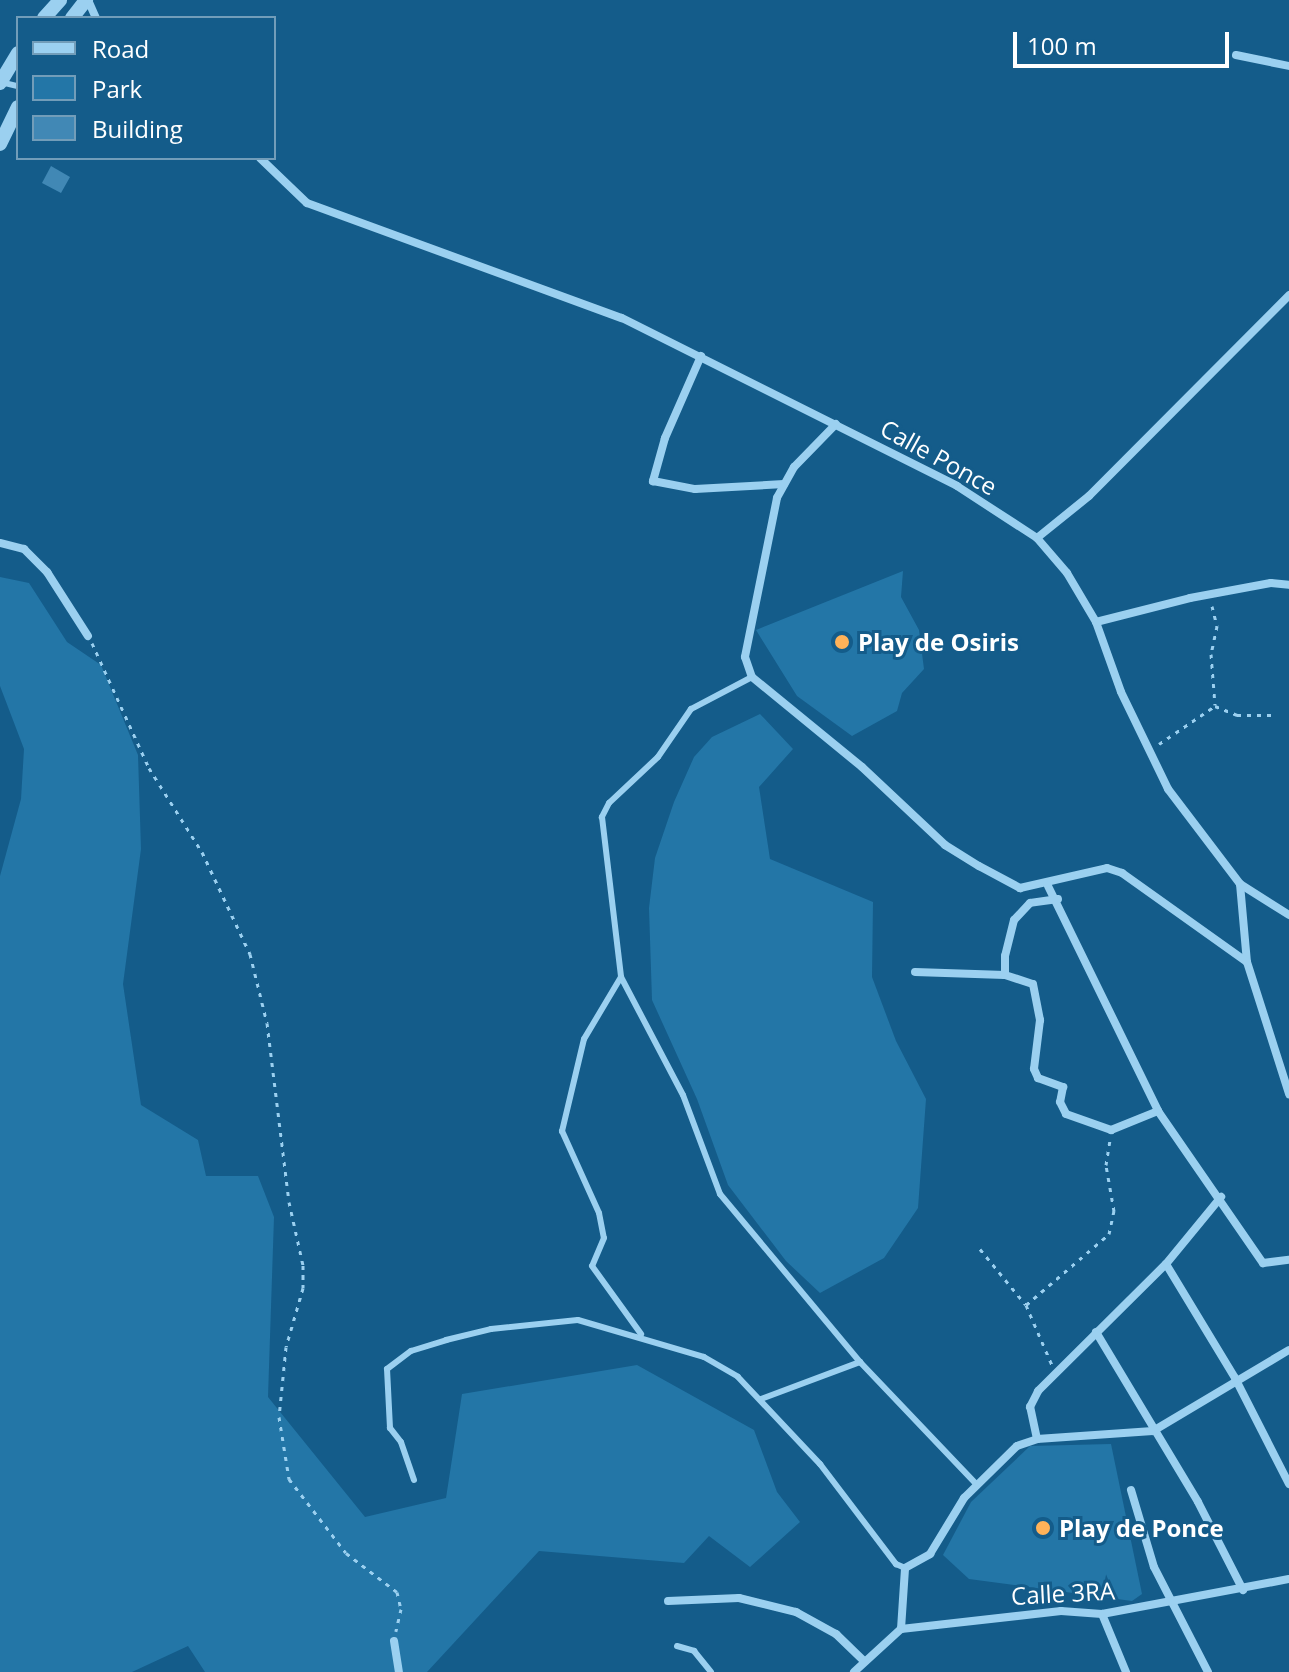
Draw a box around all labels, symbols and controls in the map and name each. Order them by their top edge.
legend [16,16,276,160]
scale bar [1017,16,1233,66]
text: 100 m [1027,29,1097,62]
text: Road [92,32,149,65]
text: Park [92,72,142,105]
text: Building [92,112,183,145]
street label: Calle Ponce [876,413,1002,501]
place label: Play de Osiris [858,628,1019,656]
marker: Play de Osiris [833,633,851,651]
place label: Play de Ponce [1059,1514,1224,1542]
marker: Play de Ponce [1034,1519,1052,1537]
street label: Calle 3RA [1010,1576,1116,1610]

